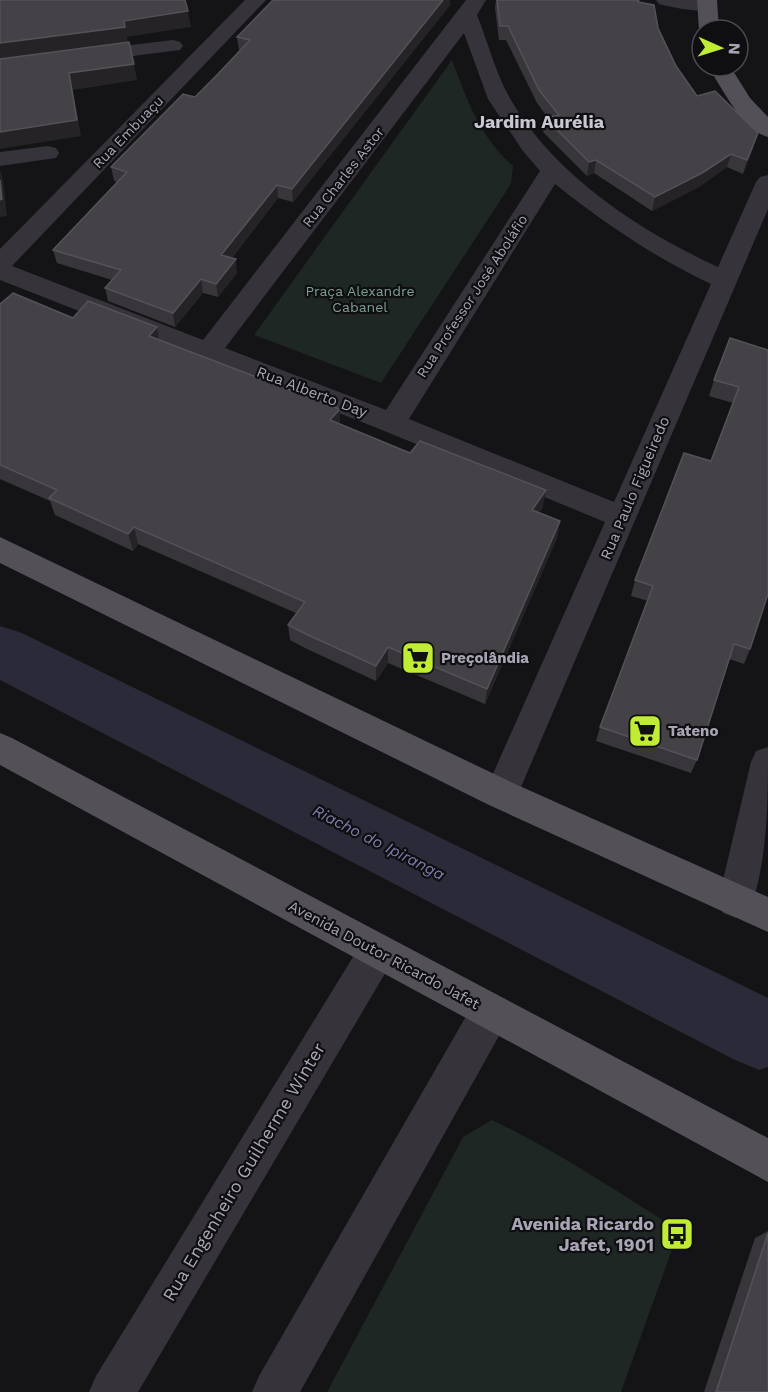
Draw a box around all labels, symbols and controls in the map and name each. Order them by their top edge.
north arrow [690,18,750,78]
text: N [725,42,744,55]
street label: Rua Embuaçu [90,93,166,171]
district label: Jardim Aurélia [474,111,605,132]
street label: Rua Charles Astor [299,124,387,230]
street label: Rua Professor José Aboláfio [413,212,531,380]
park label: Praça Alexandre Cabanel [305,283,415,315]
street label: Rua Alberto Day [254,363,370,421]
street label: Rua Paulo Figueiredo [597,414,673,562]
supermarket icon: Preçolândia [400,640,436,676]
place label: Preçolândia [441,649,529,667]
supermarket icon: Tateno [627,713,663,749]
place label: Tateno [668,722,718,740]
water label: Riacho do Ipiranga [310,801,448,884]
street label: Avenida Doutor Ricardo Jafet [285,897,483,1013]
street label: Rua Engenheiro Guilherme Winter [158,1039,329,1305]
place label: Avenida Ricardo Jafet, 1901 [511,1213,654,1255]
bus stop icon: Avenida Ricardo Jafet, 1901 [659,1216,695,1252]

